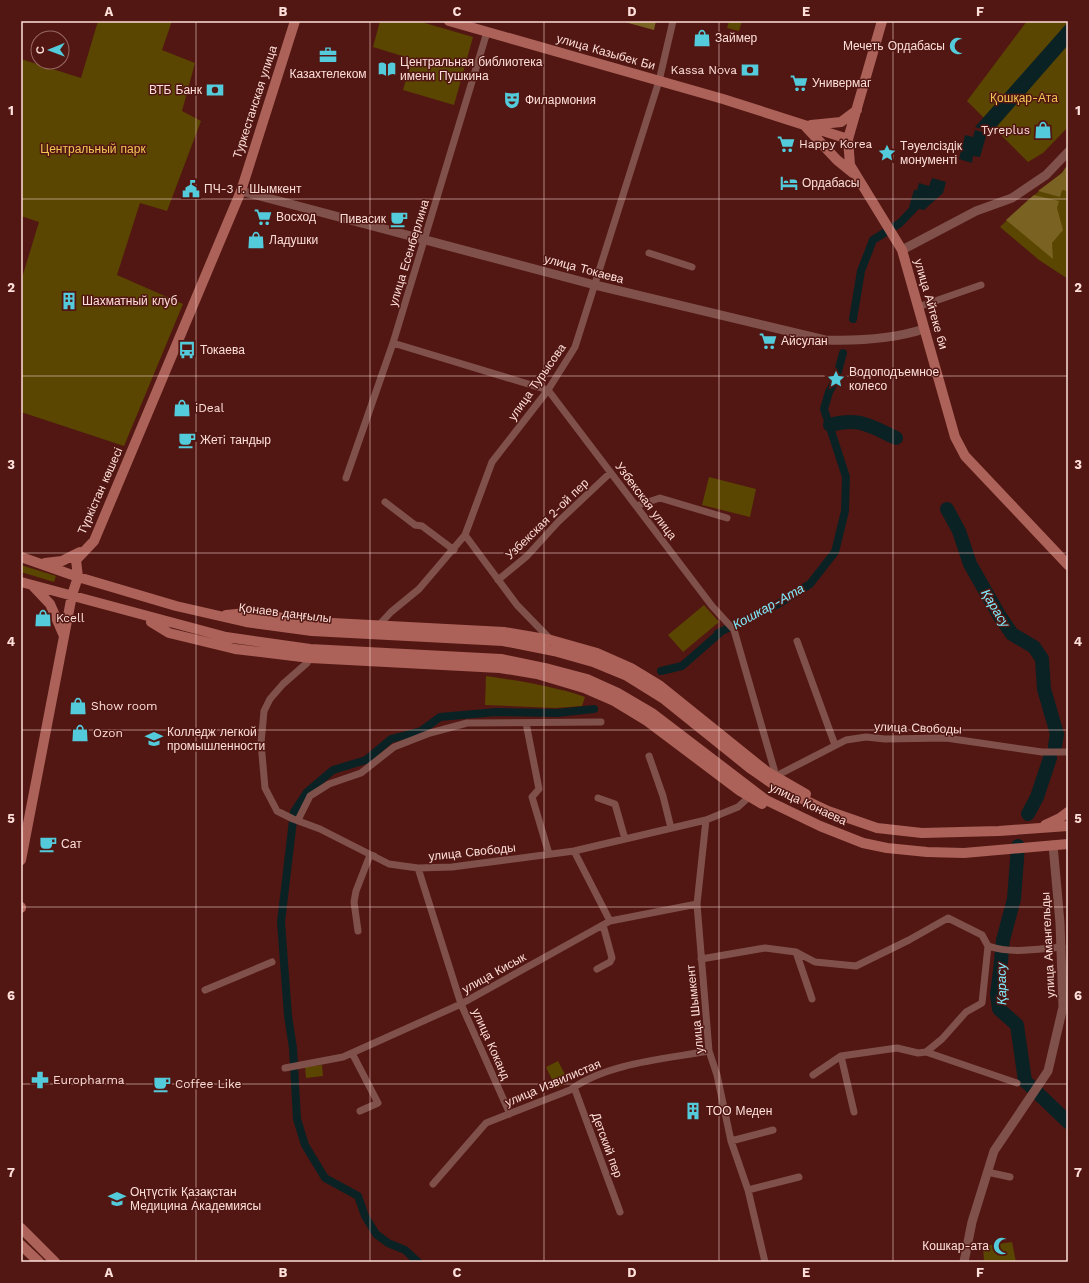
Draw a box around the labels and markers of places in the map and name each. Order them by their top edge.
shop icon: Займер [692,28,712,48]
place label: Займер [715,31,758,45]
mosque icon: Мечеть Ордабасы [948,36,968,56]
place label: Мечеть Ордабасы [843,39,945,53]
office icon: Казахтелеком [318,45,338,65]
place label: Центральная библиотека имени Пушкина [400,55,543,83]
library icon: Центральная библиотека имени Пушкина [377,59,397,79]
bank icon: Kassa Nova [740,60,760,80]
place label: Kassa Nova [670,63,737,77]
place label: Казахтелеком [289,67,367,81]
supermarket icon: Универмаг [789,73,809,93]
place label: Универмаг [812,76,872,90]
bank icon: ВТБ Банк [205,80,225,100]
place label: ВТБ Банк [149,83,203,97]
theatre icon: Филармония [502,90,522,110]
place label: Филармония [525,93,596,107]
shop icon: Tyreplus [1033,120,1053,140]
place label: Tyreplus [981,123,1030,137]
supermarket icon: Happy Korea [776,134,796,154]
place label: Happy Korea [799,137,873,151]
place label: Тәуелсіздік монументі [900,139,963,167]
place icon: Тәуелсіздік монументі [877,143,897,163]
hotel icon: Ордабасы [779,173,799,193]
place label: Ордабасы [802,176,859,190]
public building icon: ПЧ-3 г. Шымкент [181,179,201,199]
place label: ПЧ-3 г. Шымкент [204,182,302,196]
supermarket icon: Восход [253,207,273,227]
cafe icon: Пивасик [389,209,409,229]
place label: Восход [276,210,316,224]
place label: Пивасик [340,212,387,226]
shop icon: Ладушки [246,230,266,250]
place label: Ладушки [269,233,318,247]
building icon: Шахматный клуб [59,291,79,311]
place label: Шахматный клуб [82,294,177,308]
supermarket icon: Айсулан [758,331,778,351]
place label: Айсулан [781,334,828,348]
bus stop icon: Токаева [177,340,197,360]
place label: Токаева [200,343,245,357]
place label: Водоподъемное колесо [849,365,939,393]
place icon: Водоподъемное колесо [826,369,846,389]
shop icon: iDeal [172,398,192,418]
place label: iDeal [195,401,225,415]
cafe icon: Жетi тандыр [177,430,197,450]
place label: Жетi тандыр [200,433,271,447]
shop icon: Kcell [33,608,53,628]
place label: Kcell [56,611,85,625]
shop icon: Show room [68,696,88,716]
place label: Show room [91,699,158,713]
shop icon: Ozon [70,723,90,743]
place label: Колледж легкой промышленности [167,725,265,753]
place label: Ozon [93,726,123,740]
school or university icon: Колледж легкой промышленности [144,729,164,749]
cafe icon: Сат [38,834,58,854]
place label: Сат [61,837,82,851]
pharmacy icon: Europharma [30,1070,50,1090]
place label: Europharma [53,1073,125,1087]
cafe icon: Coffee Like [152,1074,172,1094]
place label: Coffee Like [175,1077,241,1091]
building icon: ТОО Меден [683,1101,703,1121]
place label: ТОО Меден [706,1104,772,1118]
place label: Оңтүстік Қазақстан Медицина Академиясы [130,1185,261,1213]
school or university icon: Оңтүстік Қазақстан Медицина Академиясы [107,1189,127,1209]
mosque icon: Кошкар-ата [992,1236,1012,1256]
place label: Кошкар-ата [922,1239,989,1253]

